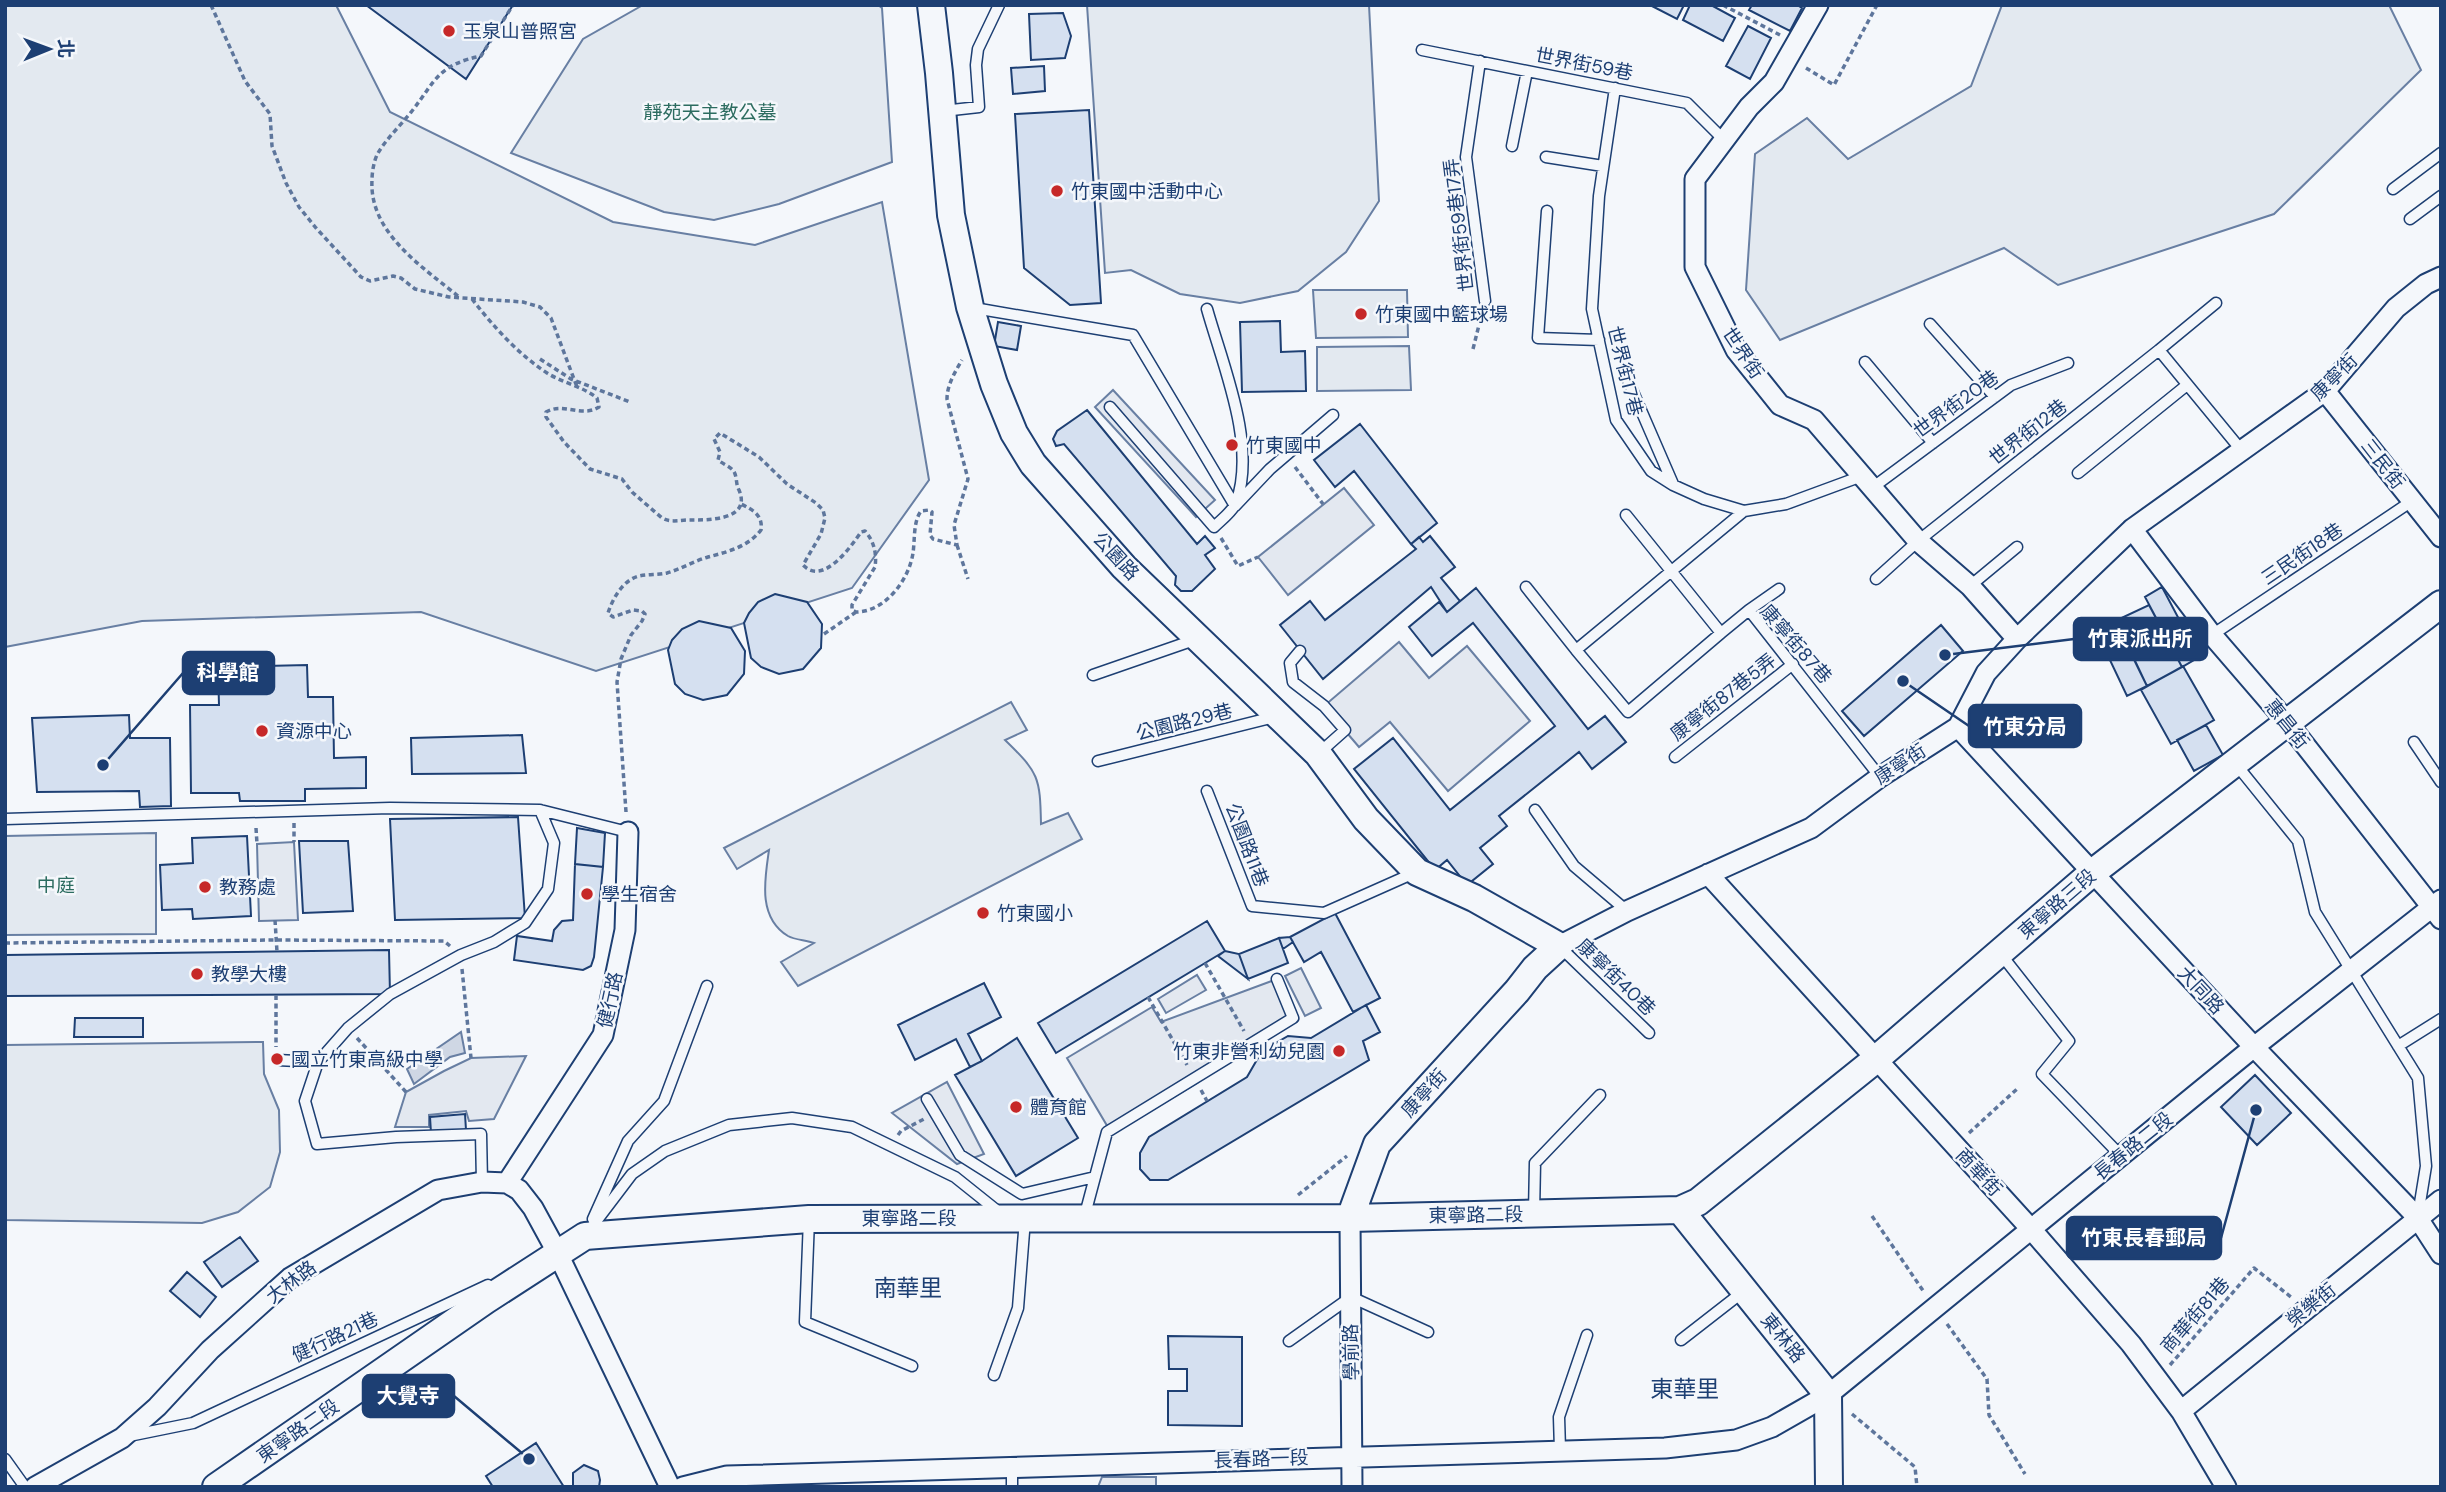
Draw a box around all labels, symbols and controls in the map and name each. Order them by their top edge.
north arrow [14,14,84,84]
place label: 玉泉山普照宮 [463,19,577,44]
marker: 玉泉山普照宮 [441,23,457,39]
text: 北 [53,39,78,58]
street label: 世界街59巷 [1533,42,1635,86]
park label: 靜苑天主教公墓 [643,100,777,125]
street label: 世界街59巷17弄 [1438,157,1480,293]
place label: 竹東國中活動中心 [1071,179,1223,204]
marker: 竹東國中活動中心 [1049,183,1065,199]
place label: 竹東國中籃球場 [1375,302,1508,327]
marker: 竹東國中籃球場 [1353,306,1369,322]
street label: 世界街 [1717,322,1769,384]
street label: 世界街17巷 [1602,323,1648,419]
street label: 康寧街 [2305,348,2363,406]
street label: 世界街20巷 [1908,365,2004,443]
street label: 世界街12巷 [1984,394,2072,470]
place label: 竹東國中 [1246,433,1322,458]
street label: 三民街 [2356,434,2410,494]
marker: 竹東國中 [1224,437,1240,453]
street label: 三民街18巷 [2256,517,2348,591]
street label: 公園路 [1087,527,1145,585]
street label: 康寧街87巷 [1755,599,1837,689]
callout: 竹東派出所 [2074,618,2207,660]
text: 竹東派出所 [2088,625,2193,653]
street label: 康寧街87巷5弄 [1665,648,1781,746]
callout: 科學館 [183,652,274,694]
text: 科學館 [197,659,260,687]
street label: 惠昌街 [2259,694,2315,754]
street label: 公園路29巷 [1133,698,1235,746]
callout: 竹東分局 [1969,705,2081,747]
text: 竹東分局 [1983,713,2067,741]
place label: 資源中心 [276,719,352,744]
marker: 資源中心 [254,723,270,739]
street label: 康寧街 [1869,738,1931,790]
street label: 公園路11巷 [1220,800,1274,890]
street label: 東寧路三段 [2013,863,2101,945]
park label: 中庭 [37,873,75,898]
place label: 教務處 [219,875,276,900]
marker: 教務處 [197,879,213,895]
place label: 學生宿舍 [601,882,677,907]
marker: 學生宿舍 [579,886,595,902]
place label: 竹東國小 [997,901,1073,926]
marker: 竹東國小 [975,905,991,921]
street label: 康寧街40巷 [1571,933,1661,1021]
street label: 大同路 [2172,961,2230,1019]
place label: 教學大樓 [211,962,287,987]
marker: 教學大樓 [189,966,205,982]
street label: 健行路 [592,970,628,1030]
place label: 竹東非營利幼兒園 [1173,1039,1325,1064]
marker: 竹東非營利幼兒園 [1331,1043,1347,1059]
place label: 國立竹東高級中學 [291,1047,443,1072]
marker: 國立竹東高級中學 [269,1051,285,1067]
street label: 康寧街 [1396,1063,1452,1123]
place label: 體育館 [1030,1095,1087,1120]
marker: 體育館 [1008,1099,1024,1115]
street label: 長春路二段 [2088,1106,2178,1186]
street label: 商華街 [1950,1143,2008,1201]
street label: 東寧路二段 [1428,1202,1524,1228]
street label: 東寧路二段 [861,1206,957,1231]
callout: 竹東長春郵局 [2067,1217,2221,1259]
text: 竹東長春郵局 [2081,1224,2207,1252]
street label: 大林路 [261,1255,321,1309]
street label: 商華街81巷 [2155,1272,2235,1358]
district label: 南華里 [874,1273,943,1303]
street label: 榮樂街 [2281,1277,2341,1333]
street label: 健行路21巷 [288,1306,382,1368]
street label: 東林路 [1755,1308,1811,1368]
street label: 學前路 [1338,1323,1364,1381]
district label: 東華里 [1651,1374,1720,1404]
callout: 大覺寺 [363,1375,454,1417]
text: 大覺寺 [377,1382,440,1410]
street label: 東寧路二段 [252,1394,344,1468]
street label: 長春路一段 [1213,1445,1309,1473]

